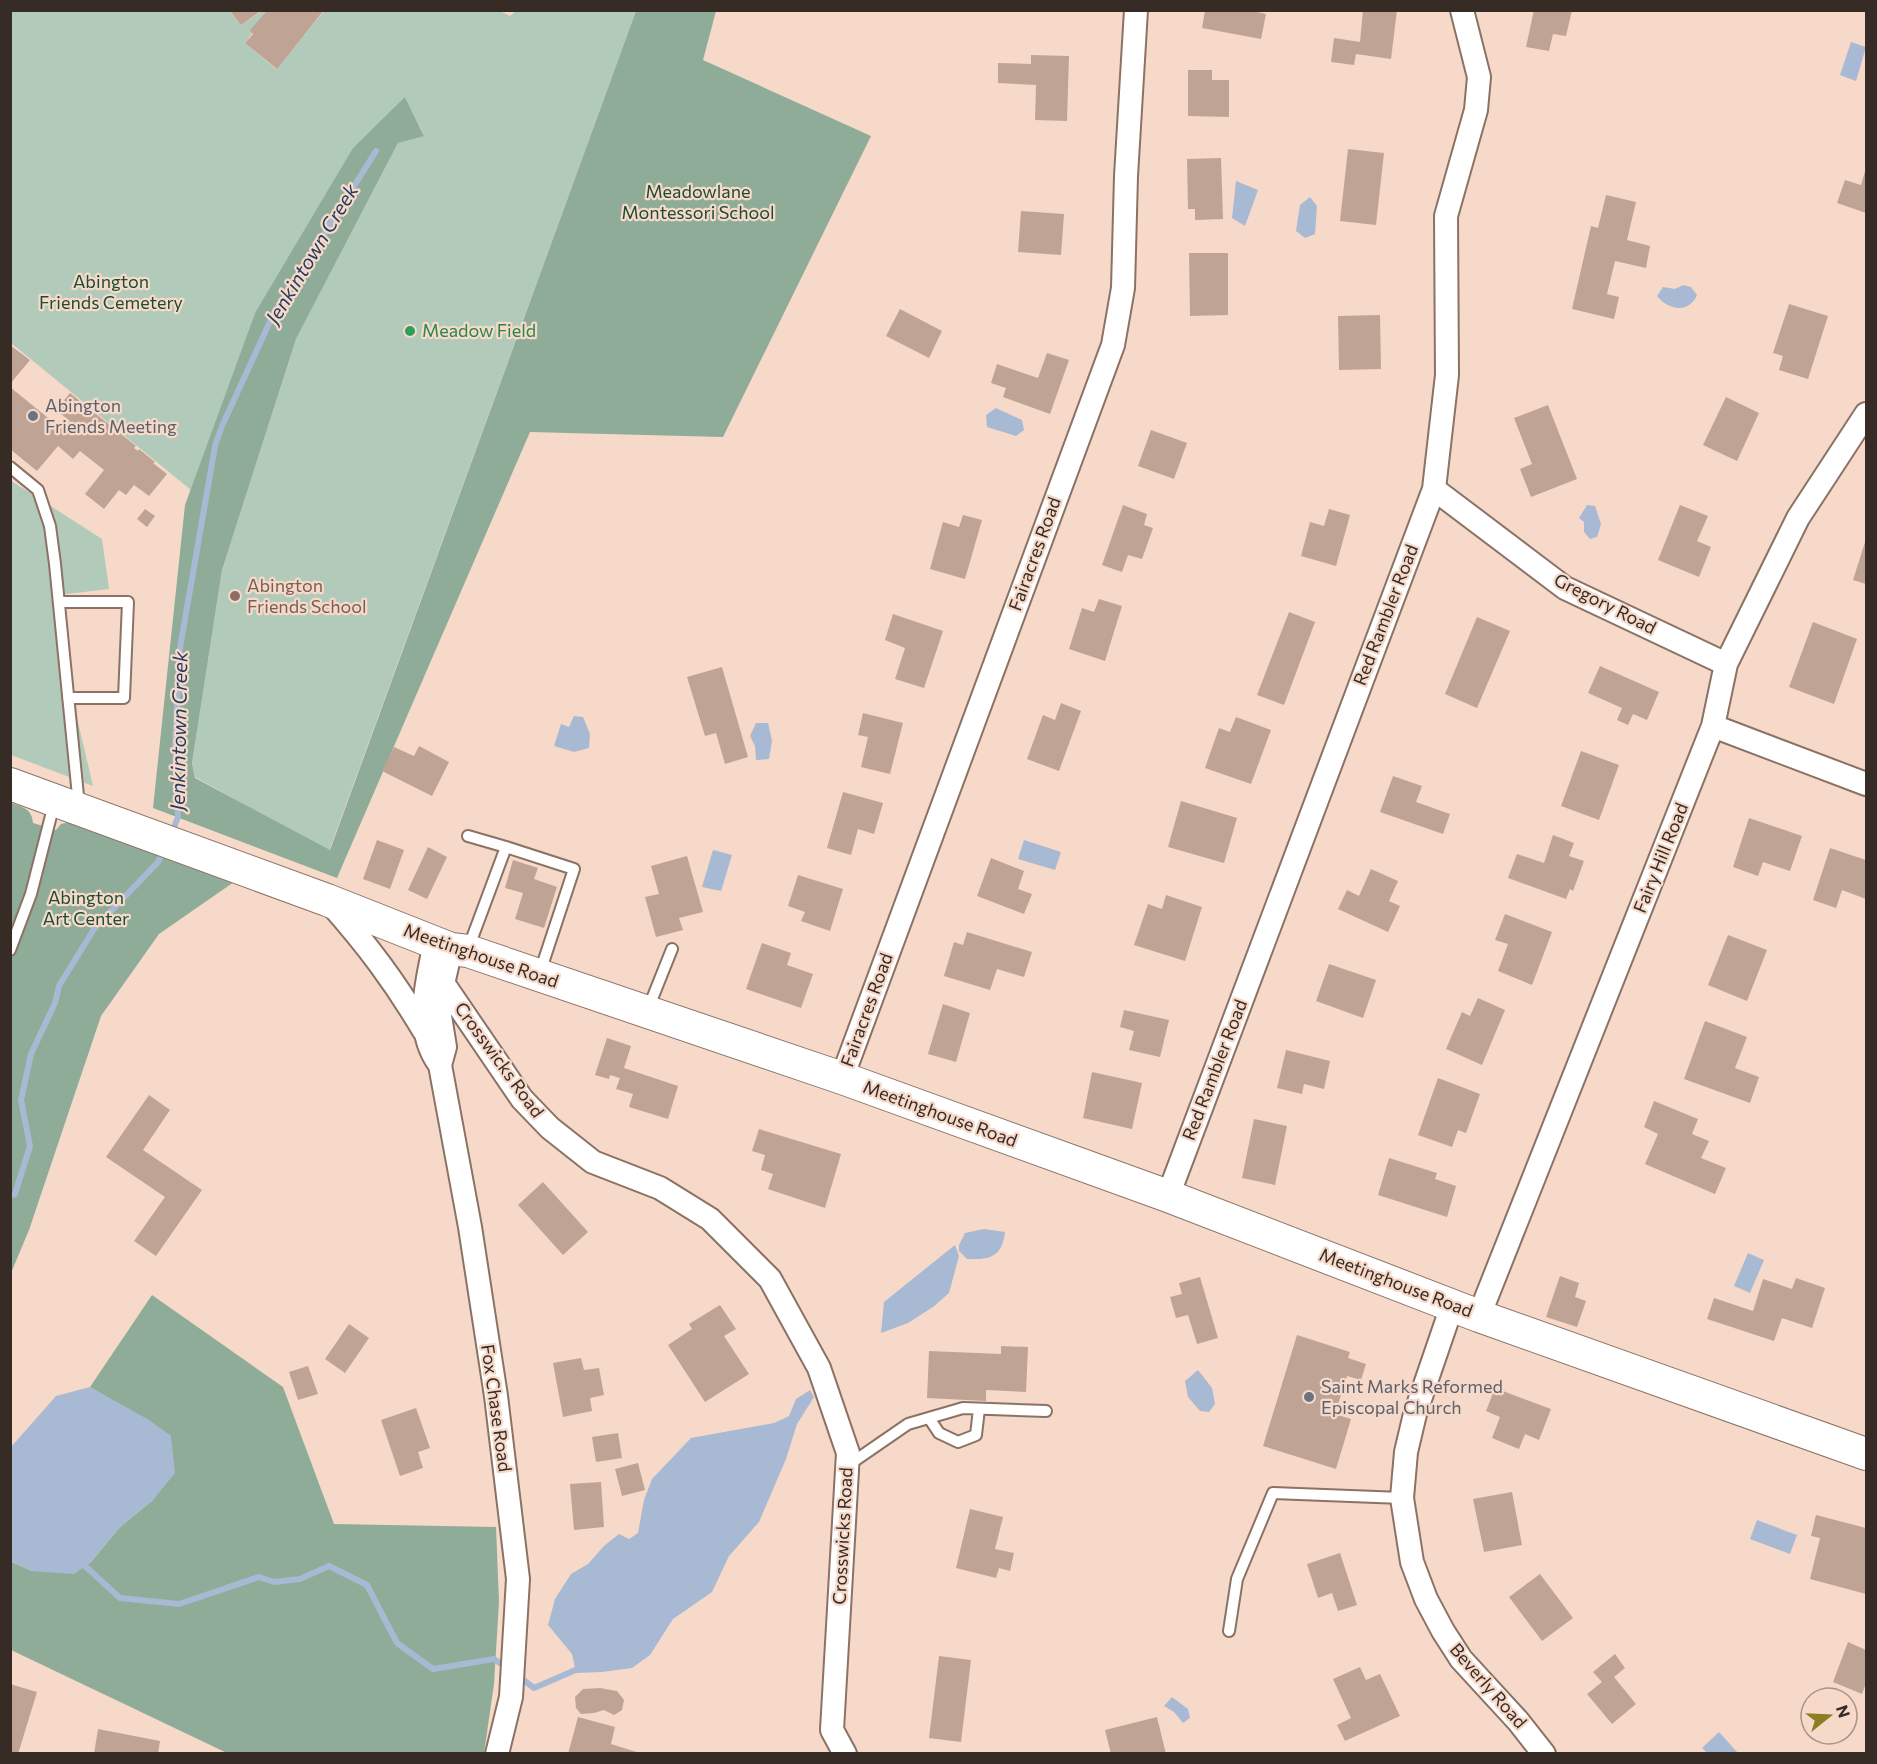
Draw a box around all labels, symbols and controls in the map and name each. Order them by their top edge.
water label: Jenkintown Creek [259,178,363,330]
park label: Meadowlane Montessori School [621,180,775,223]
park label: Abington Friends Cemetery [39,270,183,313]
place label: Meadow Field [422,319,536,341]
marker: Meadow Field [403,324,417,338]
place label: Abington Friends Meeting [45,394,177,437]
marker: Abington Friends Meeting [26,409,40,423]
street label: Fairacres Road [1003,494,1065,614]
street label: Red Rambler Road [1348,541,1422,688]
street label: Gregory Road [1551,568,1660,638]
place label: Abington Friends School [247,574,367,617]
marker: Abington Friends School [228,589,242,603]
water label: Jenkintown Creek [165,650,191,813]
street label: Fairy Hill Road [1628,799,1692,916]
park label: Abington Art Center [43,886,129,929]
street label: Meetinghouse Road [401,918,562,992]
street label: Fairacres Road [835,950,897,1070]
street label: Red Rambler Road [1177,996,1251,1143]
street label: Crosswicks Road [451,997,549,1121]
street label: Meetinghouse Road [860,1075,1020,1151]
street label: Meetinghouse Road [1317,1243,1476,1321]
street label: Fox Chase Road [477,1343,517,1473]
place label: Saint Marks Reformed Episcopal Church [1321,1375,1503,1418]
marker: Saint Marks Reformed Episcopal Church [1302,1390,1316,1404]
street label: Crosswicks Road [827,1467,857,1605]
street label: Beverly Road [1446,1638,1532,1733]
north arrow [1799,1686,1859,1746]
text: N [1833,1703,1855,1720]

